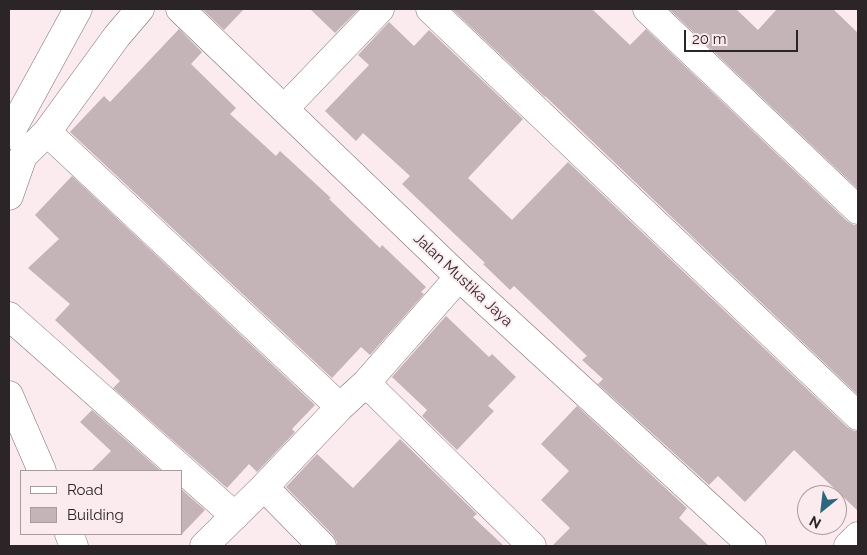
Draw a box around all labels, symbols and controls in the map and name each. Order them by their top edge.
scale bar [687,20,801,52]
text: 20 m [692,30,727,48]
street label: Jalan Mustika Jaya [410,230,516,330]
legend [20,470,182,535]
text: Road [67,481,103,499]
north arrow [797,485,847,535]
text: Building [67,506,124,524]
text: N [807,513,824,532]

